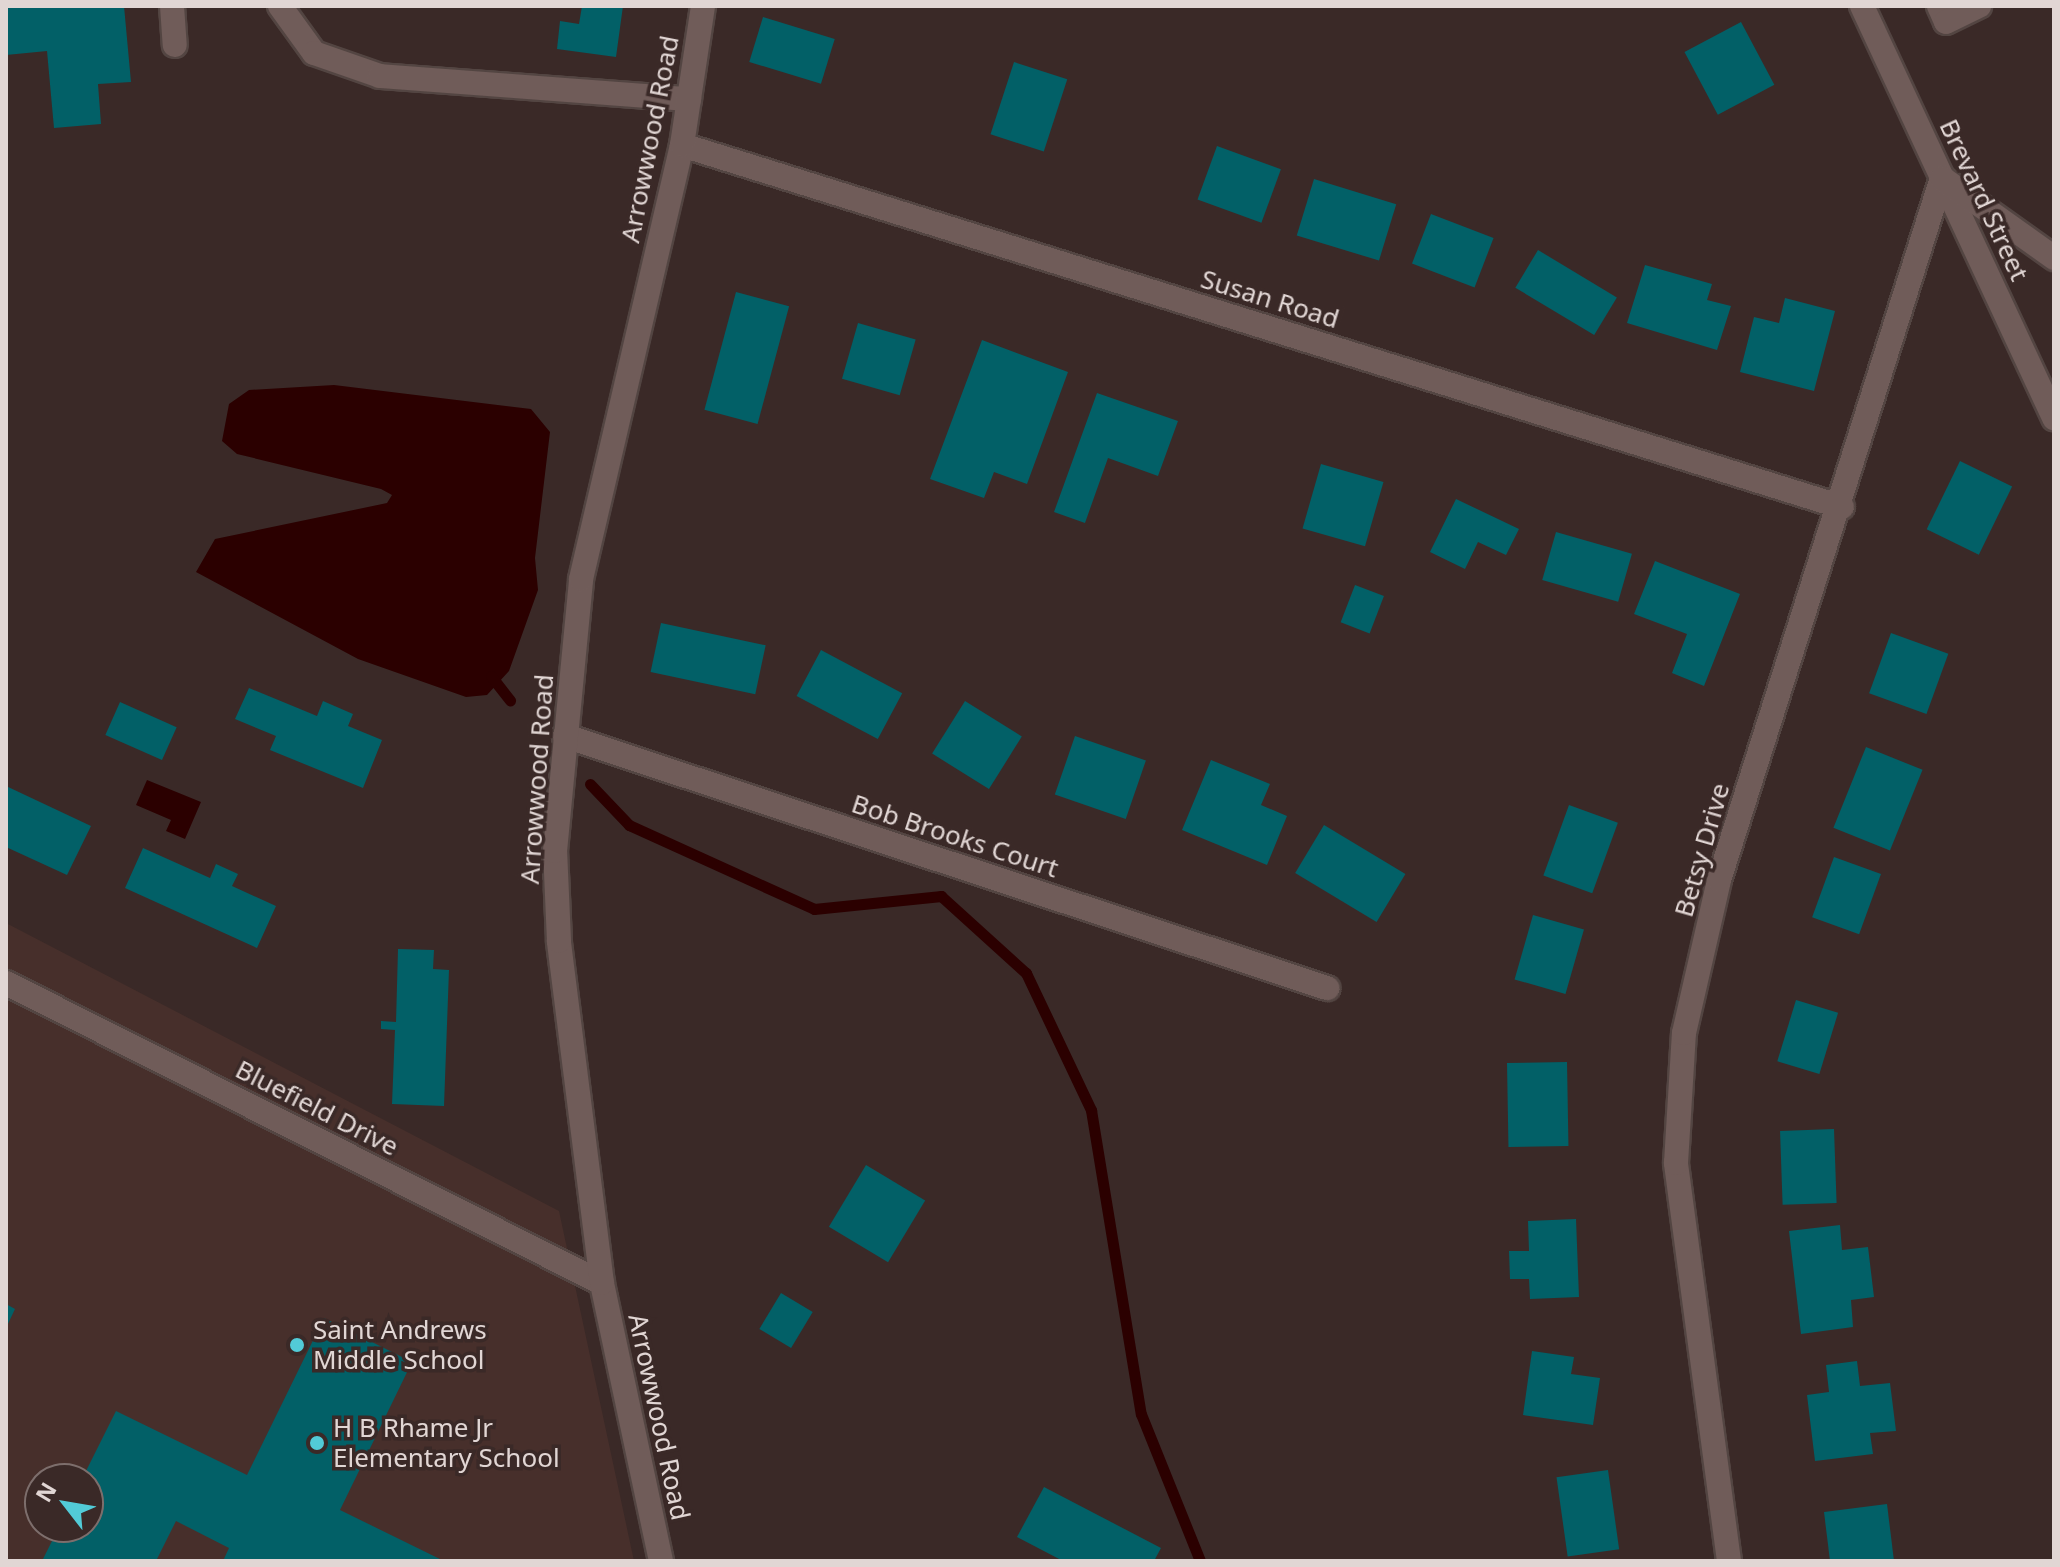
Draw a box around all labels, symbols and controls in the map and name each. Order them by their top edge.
street label: Arrowwood Road [615,33,685,245]
street label: Brevard Street [1933,114,2035,286]
street label: Susan Road [1197,263,1343,335]
street label: Arrowwood Road [514,673,560,885]
street label: Betsy Drive [1668,780,1736,920]
street label: Bob Brooks Court [848,788,1062,884]
street label: Bluefield Drive [230,1054,404,1162]
street label: Arrowwood Road [622,1311,696,1523]
place label: Saint Andrews Middle School [313,1314,487,1376]
marker: Saint Andrews Middle School [288,1336,306,1354]
place label: H B Rhame Jr Elementary School [333,1412,560,1474]
marker: H B Rhame Jr Elementary School [308,1434,326,1452]
north arrow [24,1463,104,1543]
text: N [28,1476,63,1507]

